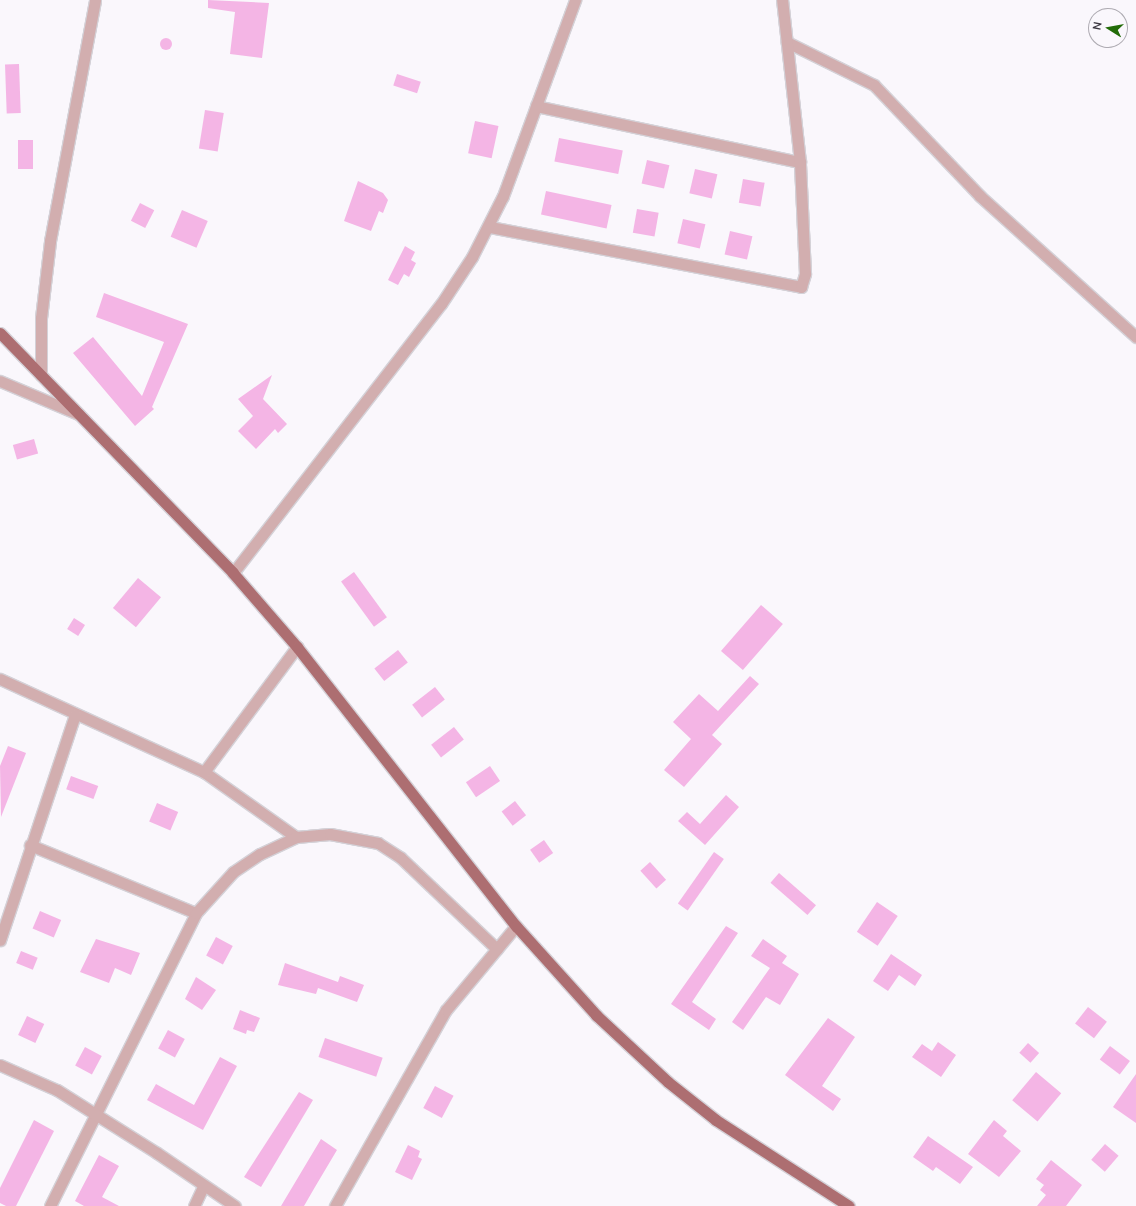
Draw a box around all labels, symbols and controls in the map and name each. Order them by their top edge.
north arrow [1088,8,1128,48]
text: N [1089,20,1105,31]

